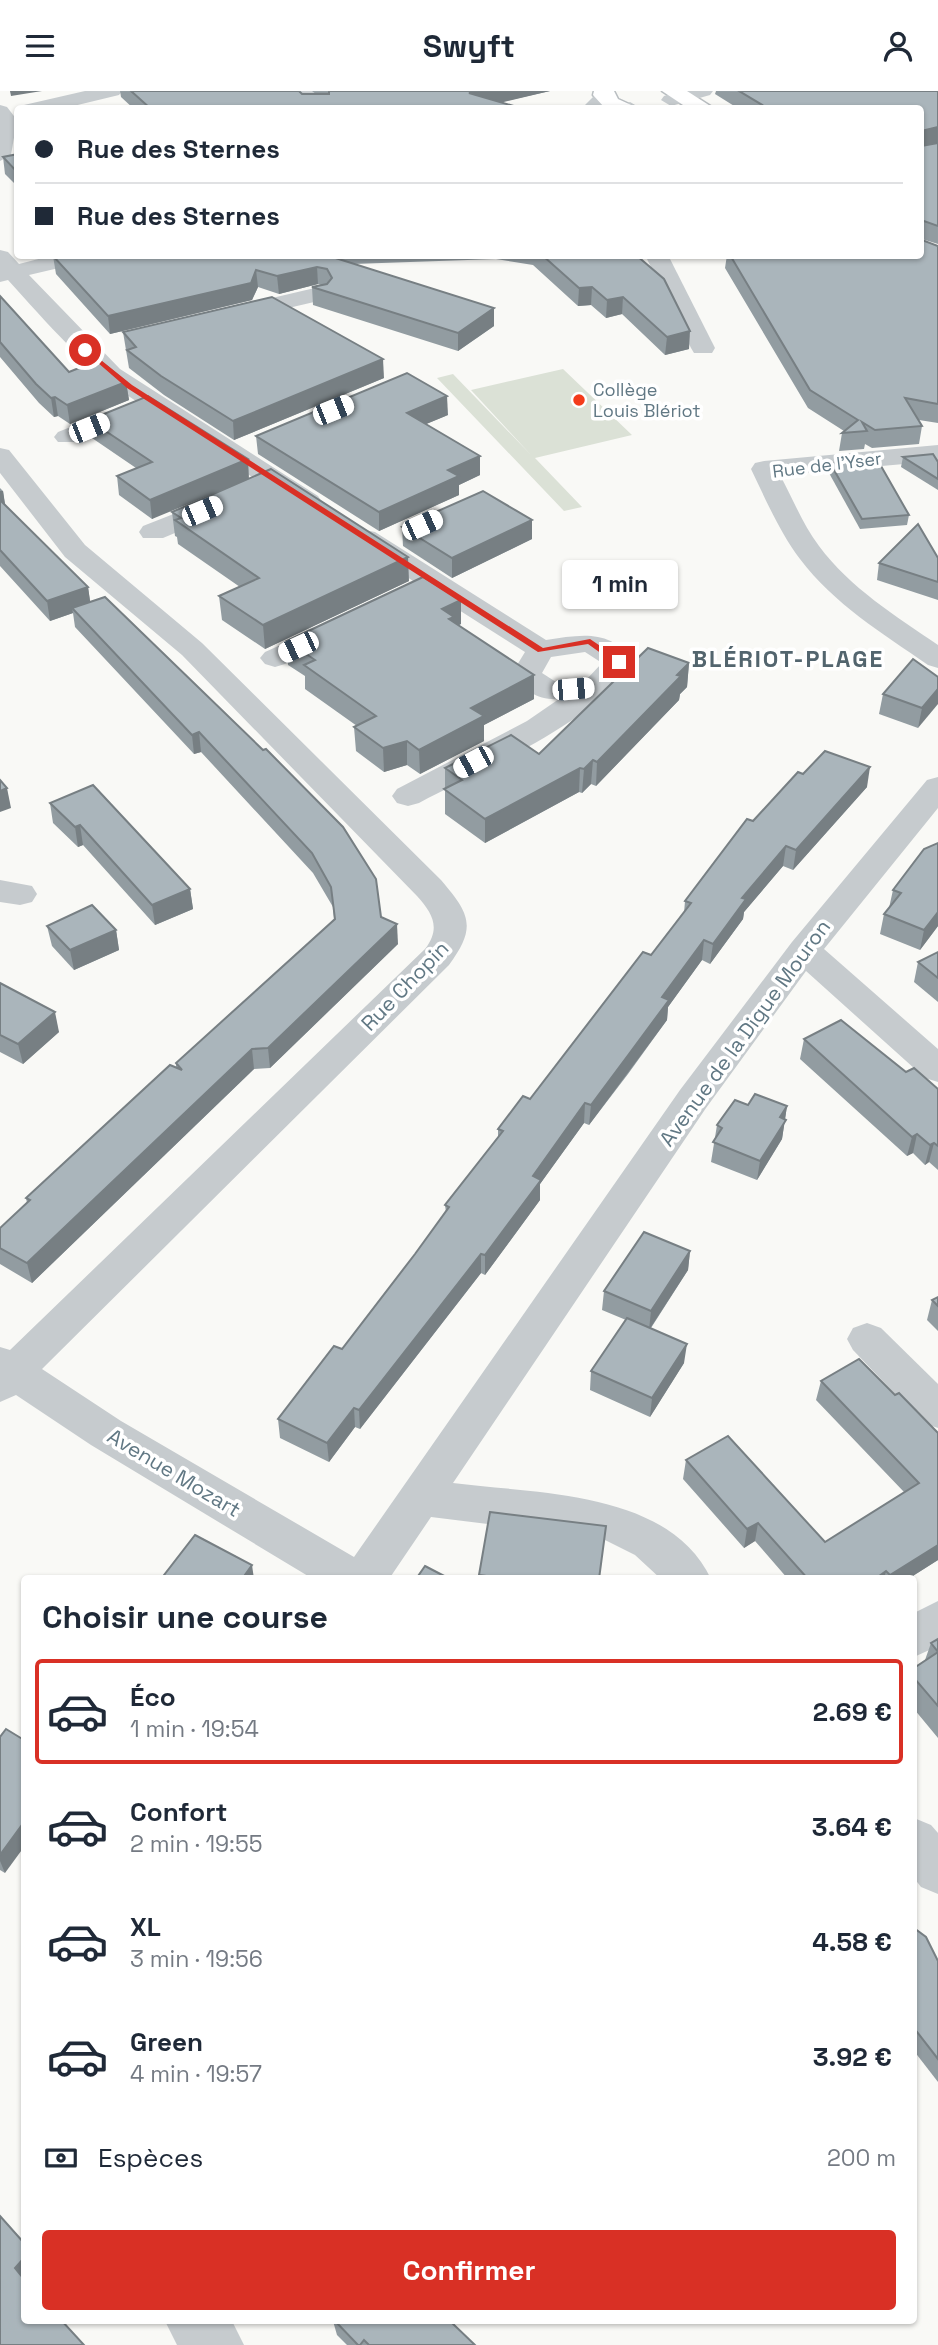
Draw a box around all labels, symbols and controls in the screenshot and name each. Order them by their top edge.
text: Swyft [423,26,515,66]
icon: menu [21,27,59,65]
icon: person [879,27,917,65]
text: Rue des Sternes [77,132,280,166]
text: Rue des Sternes [77,199,280,233]
route start [69,334,101,366]
place label: Collège Louis Blériot [593,378,701,422]
car [310,392,357,428]
marker: Collège Louis Blériot [571,392,587,408]
car [66,410,113,446]
street label: Rue de l'Yser [771,446,883,483]
car [179,493,226,529]
car [399,507,446,543]
callout: 1 min [561,561,677,609]
text: 1 min [592,569,648,599]
car [275,629,322,665]
district label: BLÉRIOT-PLAGE [692,644,884,674]
route end [603,646,635,678]
car [552,677,595,701]
car [450,743,497,781]
street label: Avenue de la Digue Mouron [653,914,836,1152]
street label: Rue Chopin [355,935,454,1036]
street label: Avenue Mozart [103,1422,246,1523]
text: Choisir une course [42,1597,328,1637]
icon: car [46,1680,109,1743]
text: Éco [130,1680,176,1714]
text: 2.69 € [813,1695,892,1729]
text: 1 min · 19:54 [130,1714,259,1744]
icon: car [46,1795,109,1858]
text: Confort [130,1795,227,1829]
text: 3.64 € [812,1810,892,1844]
text: 2 min · 19:55 [130,1829,262,1859]
icon: car [46,1910,109,1973]
text: XL [130,1910,161,1944]
text: 4.58 € [812,1925,892,1959]
text: 3 min · 19:56 [130,1944,263,1974]
icon: car [46,2025,109,2088]
text: Green [130,2025,203,2059]
text: 3.92 € [813,2040,892,2074]
text: 4 min · 19:57 [130,2059,262,2089]
icon: cash [42,2139,80,2177]
text: Espèces [98,2141,203,2175]
text: 200 m [827,2143,896,2173]
button: Confirmer [42,2230,896,2310]

